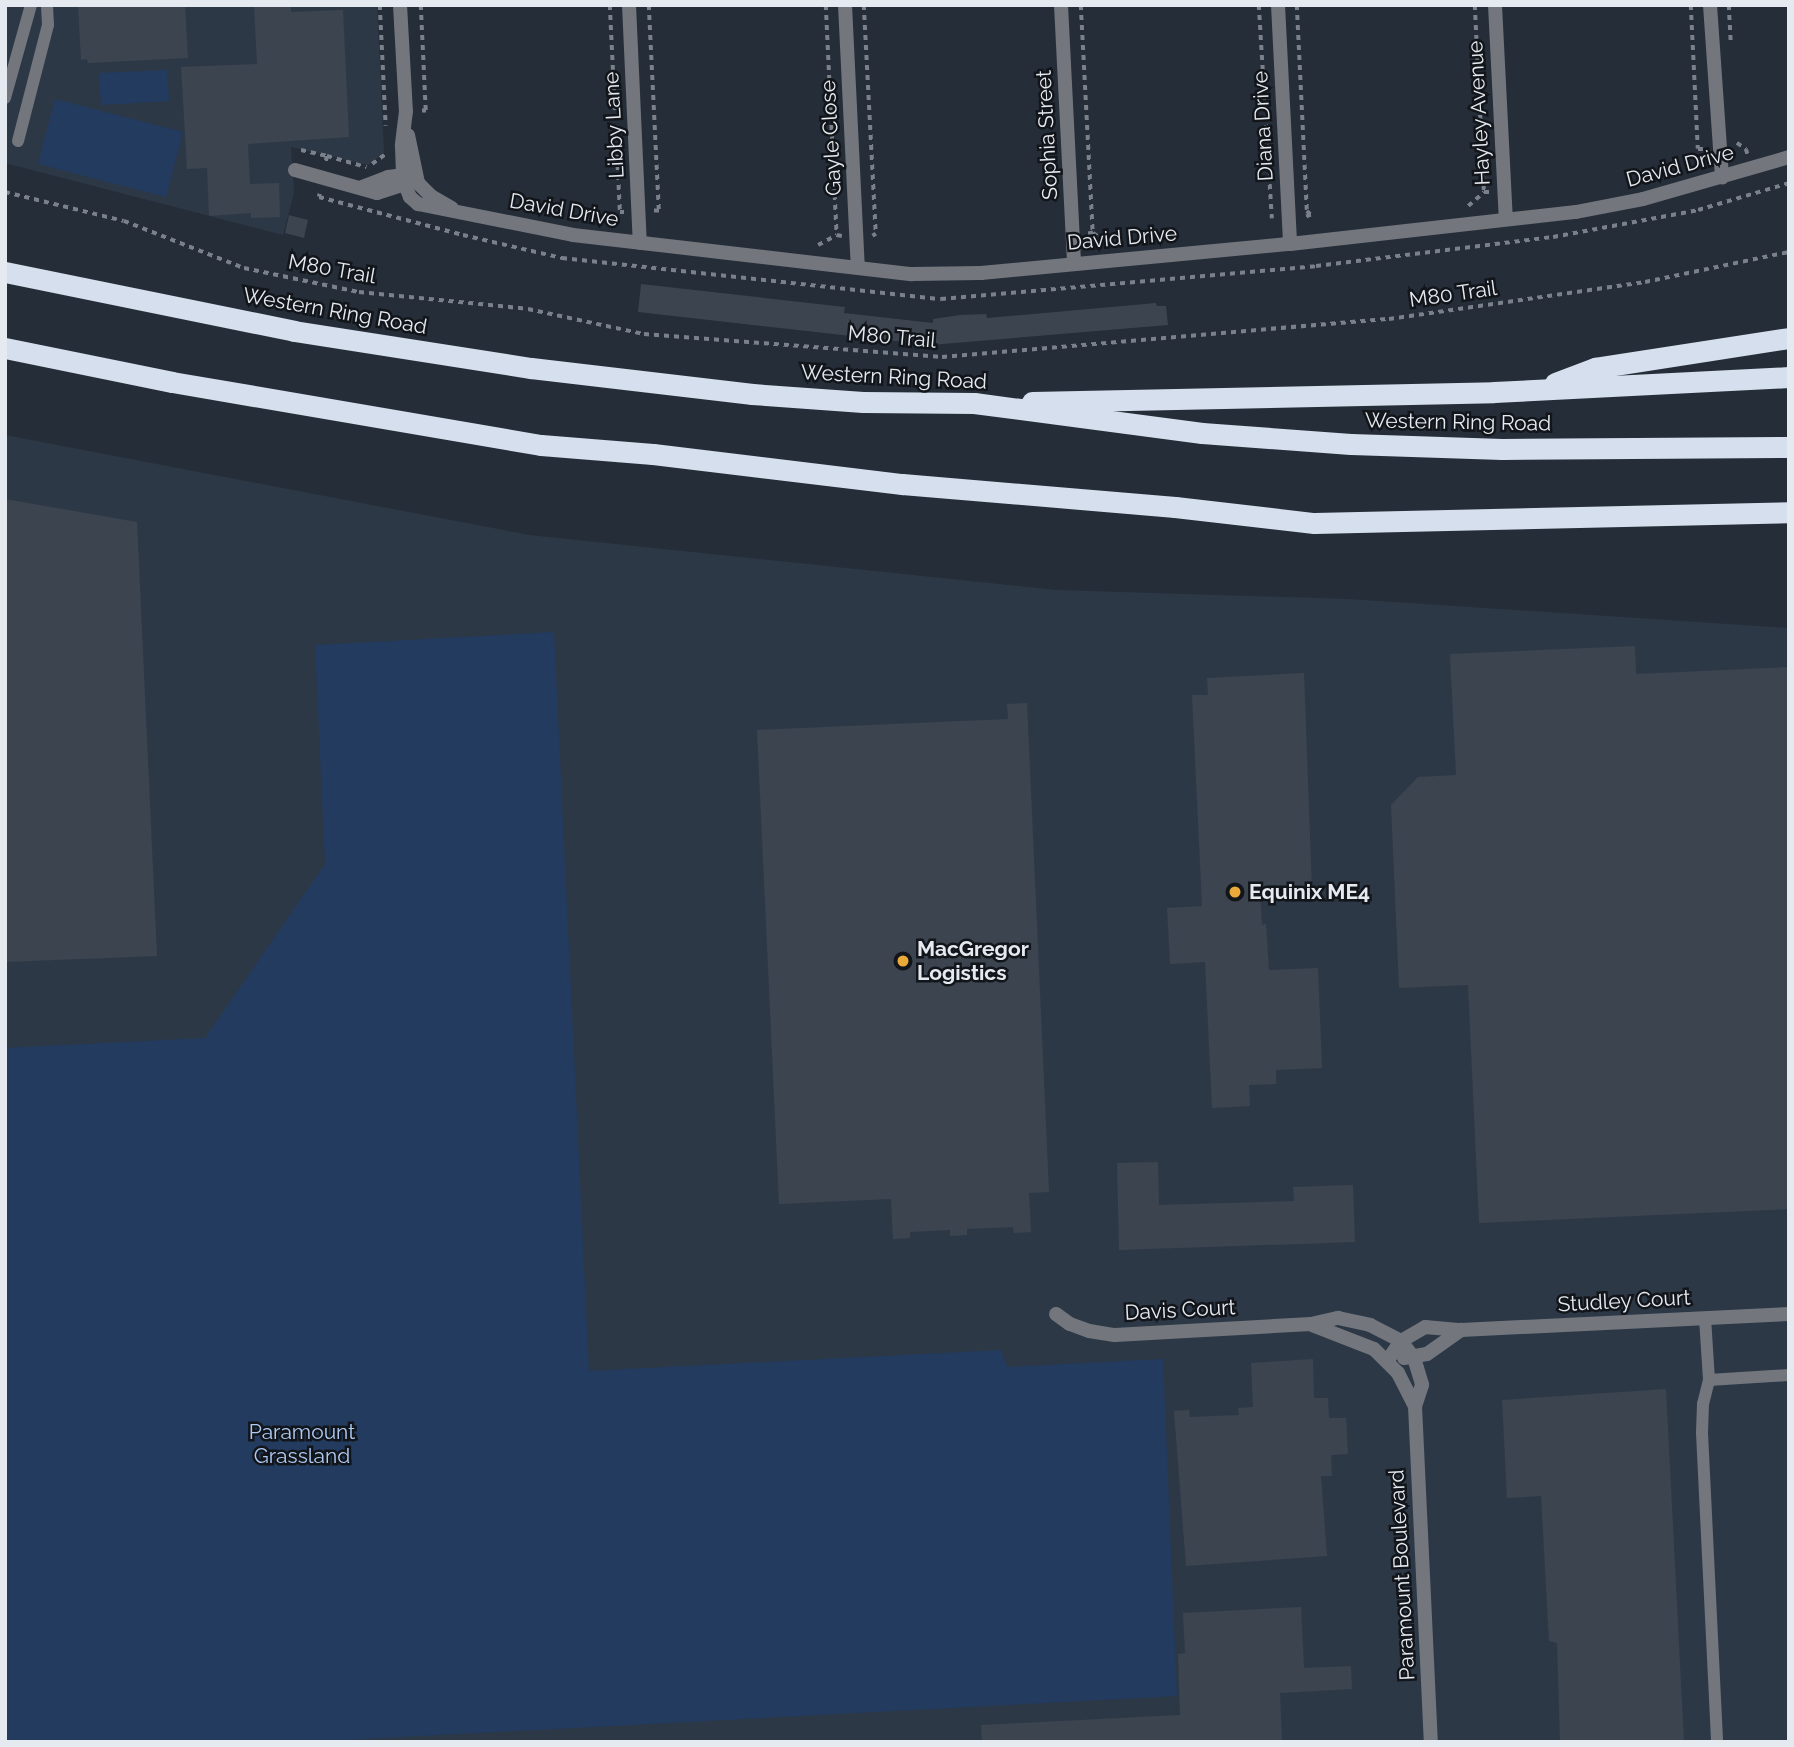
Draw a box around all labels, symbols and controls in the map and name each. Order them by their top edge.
street label: Hayley Avenue [1463,39,1495,187]
street label: Sophia Street [1031,69,1063,201]
street label: Diana Drive [1248,70,1278,182]
street label: Libby Lane [599,71,629,179]
street label: Gayle Close [815,79,847,197]
street label: David Drive [1623,140,1737,192]
street label: David Drive [507,188,621,232]
street label: David Drive [1066,221,1178,255]
street label: M80 Trail [286,249,378,289]
street label: M80 Trail [1407,275,1499,313]
street label: Western Ring Road [241,282,429,340]
street label: M80 Trail [847,321,937,353]
street label: Western Ring Road [800,360,988,394]
street label: Western Ring Road [1365,408,1551,436]
place label: Equinix ME4 [1249,879,1370,905]
marker: Equinix ME4 [1227,884,1243,900]
place label: MacGregor Logistics [917,936,1029,986]
marker: MacGregor Logistics [895,953,911,969]
street label: Studley Court [1557,1285,1691,1317]
street label: Davis Court [1124,1295,1236,1325]
park label: Paramount Grassland [249,1419,355,1469]
street label: Paramount Boulevard [1384,1469,1420,1681]

